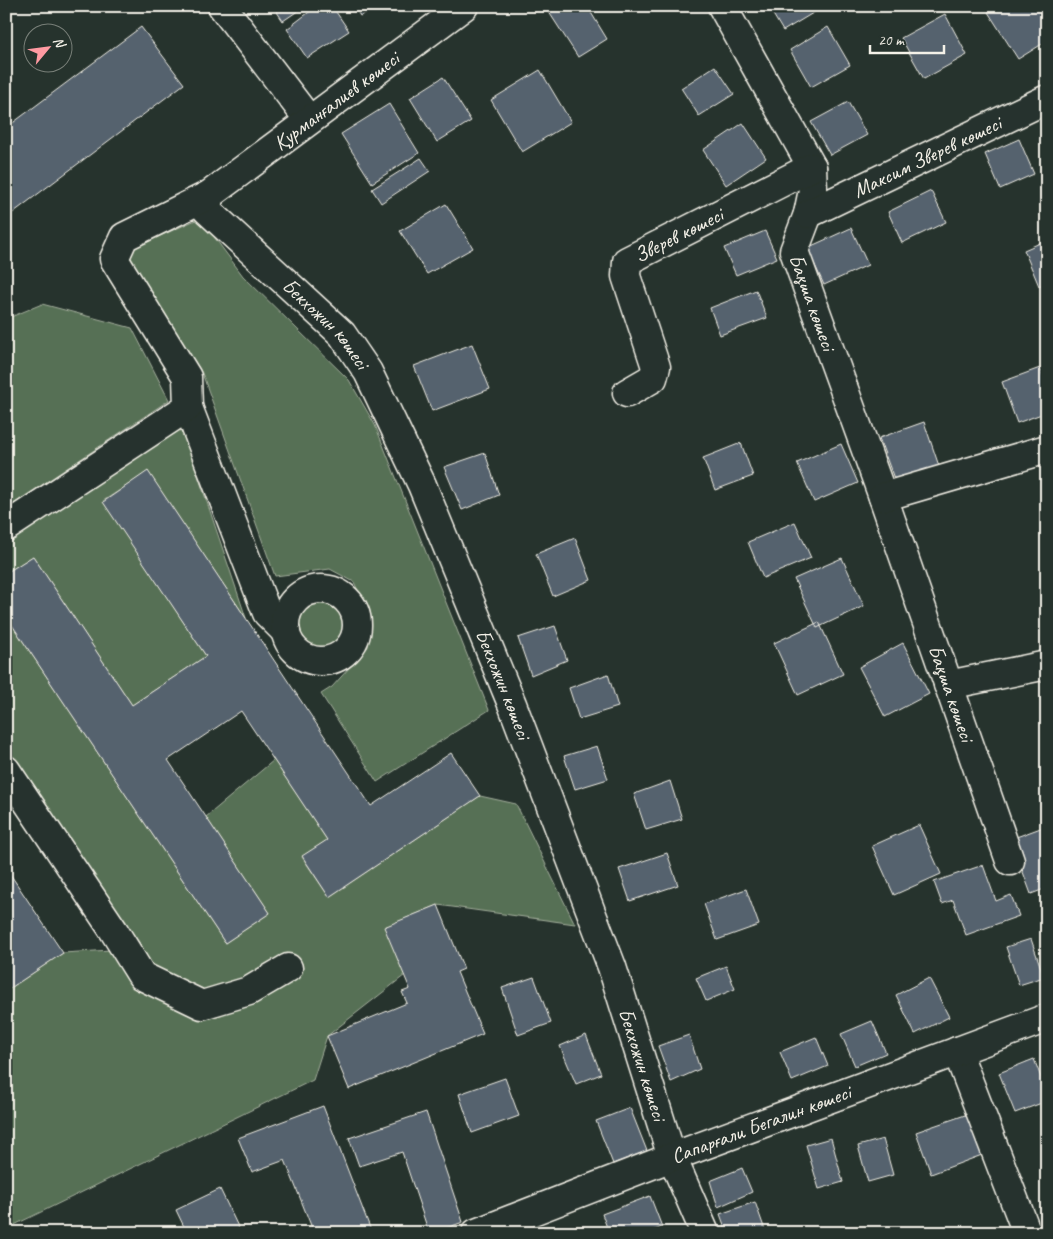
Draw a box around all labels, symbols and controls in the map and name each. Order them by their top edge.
north arrow [22,22,72,72]
scale bar [870,22,944,54]
text: 20 m [878,31,905,50]
text: N [49,34,70,52]
street label: Қурманғалиев көшесі [268,44,407,156]
street label: Максим Зверев көшесі [849,109,1008,203]
street label: Зверев көшесі [630,200,730,268]
street label: Бақша көшесі [783,251,843,357]
street label: Бекхожин көшесі [277,273,377,377]
street label: Бекхожин көшесі [470,625,538,746]
street label: Бақша көшесі [923,641,981,748]
street label: Бекхожин көшесі [613,1005,674,1127]
street label: Сапарғали Бегалин көшесі [667,1078,857,1169]

